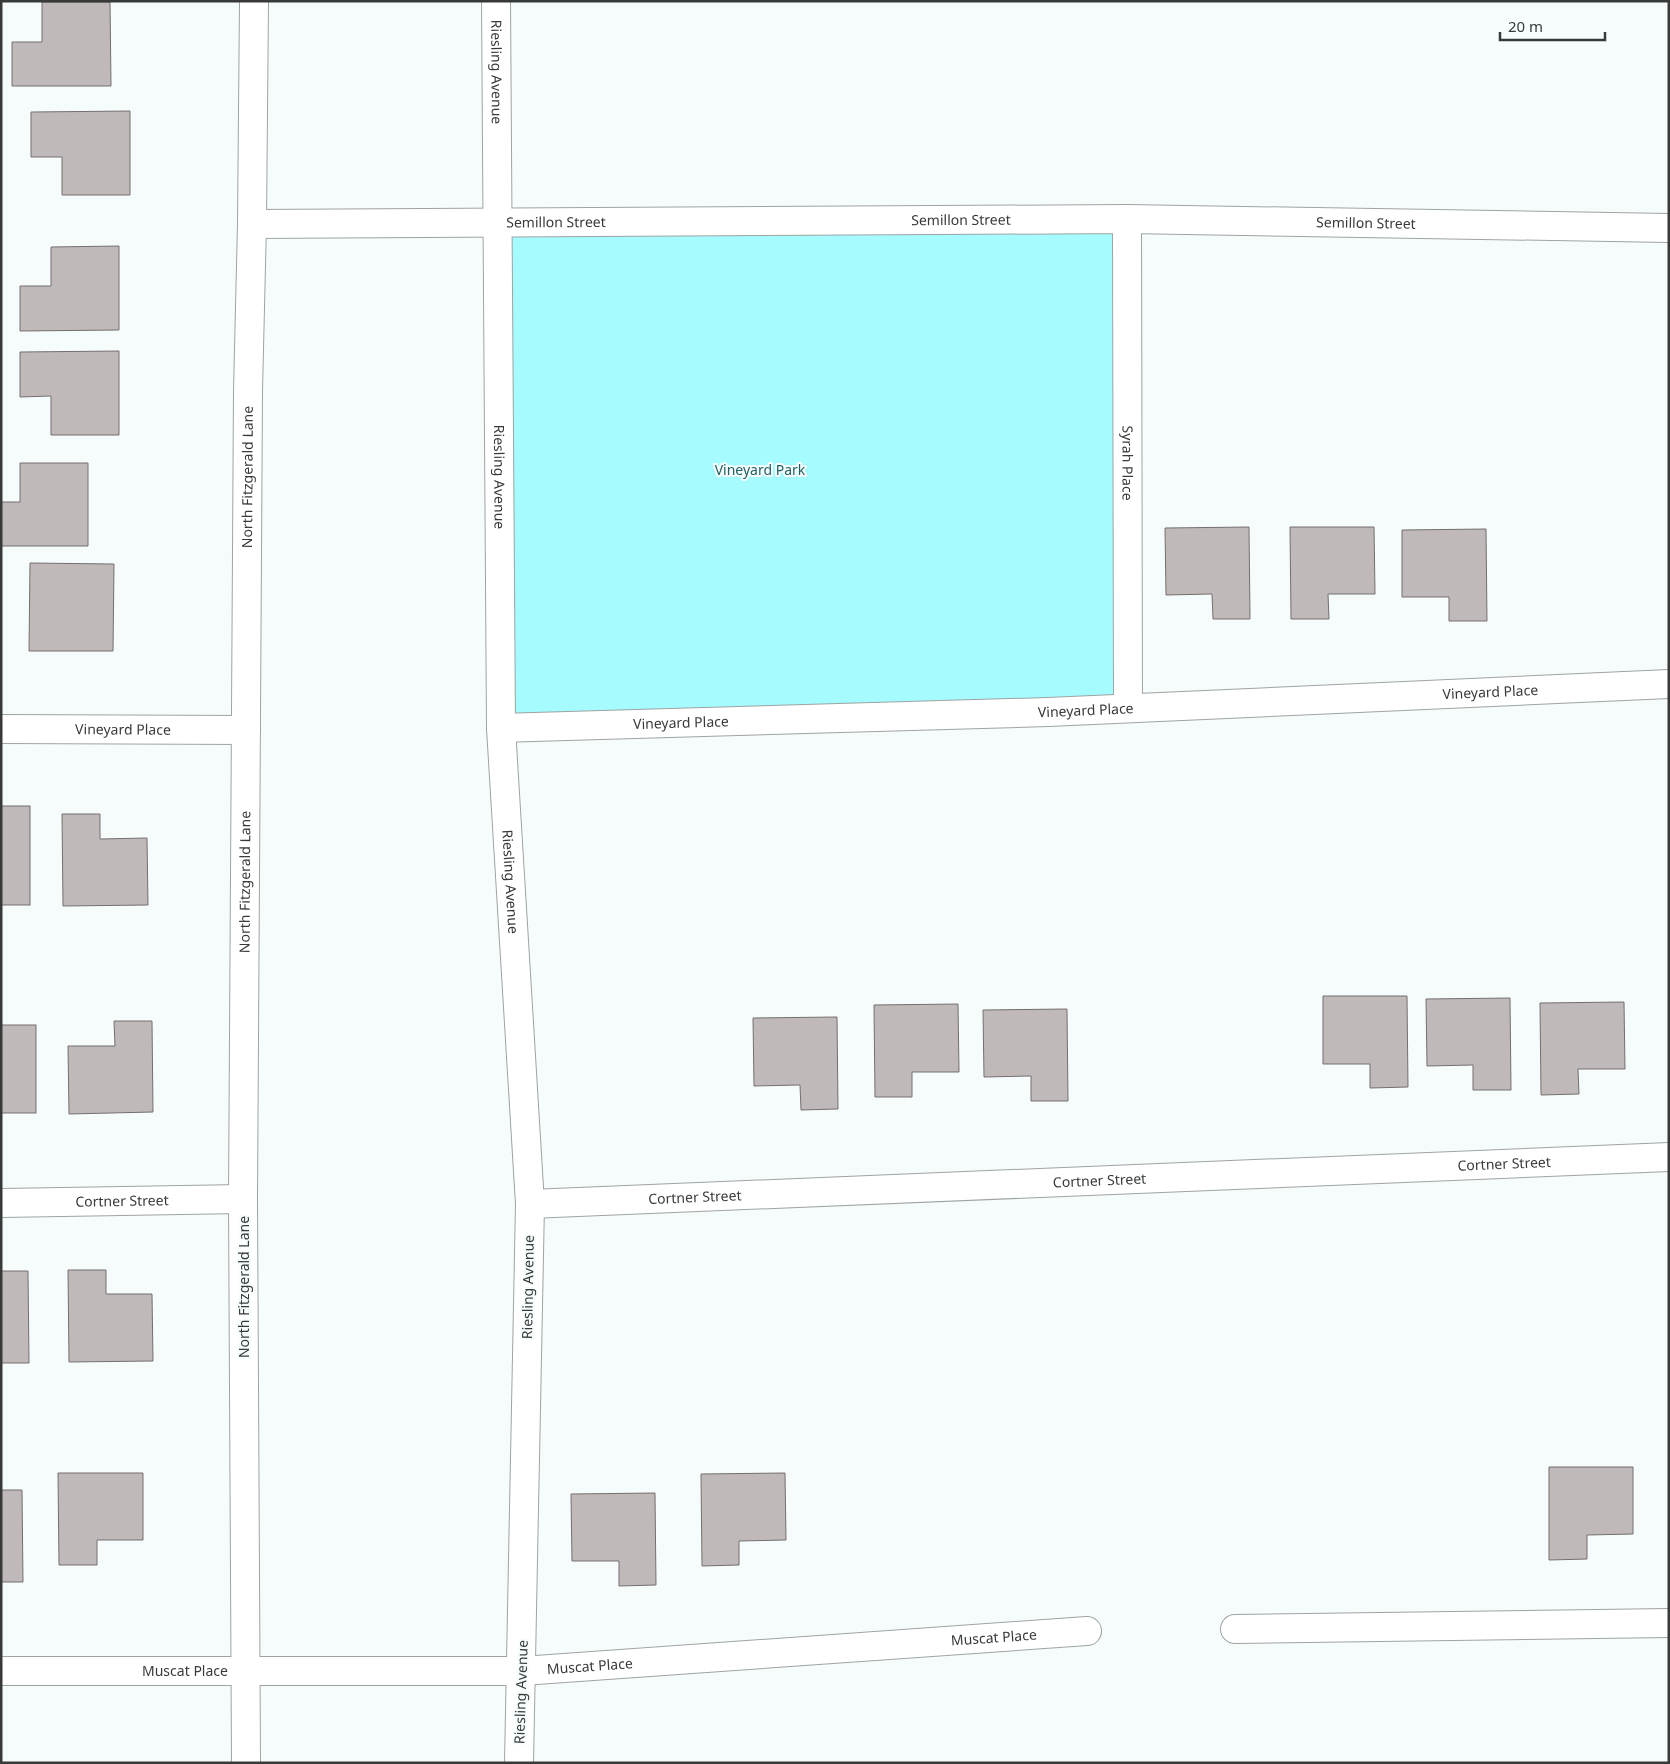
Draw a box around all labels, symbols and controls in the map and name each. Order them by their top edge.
scale bar [1500,10,1605,42]
text: 20 m [1508,16,1543,36]
street label: Riesling Avenue [487,20,507,124]
street label: Semillon Street [911,210,1011,229]
street label: Semillon Street [506,212,606,232]
street label: Semillon Street [1316,212,1416,233]
street label: North Fitzgerald Lane [237,406,257,548]
street label: Riesling Avenue [490,425,510,529]
street label: Syrah Place [1118,425,1138,501]
park label: Vineyard Park [715,460,806,479]
street label: Vineyard Place [1442,680,1539,703]
street label: Vineyard Place [1038,698,1134,721]
street label: Vineyard Place [633,711,729,733]
street label: Vineyard Place [75,719,171,739]
street label: North Fitzgerald Lane [235,811,254,953]
street label: Riesling Avenue [498,829,524,934]
street label: Cortner Street [1457,1152,1551,1175]
street label: Cortner Street [1052,1169,1147,1191]
street label: Cortner Street [648,1185,742,1208]
street label: Cortner Street [75,1190,169,1211]
street label: North Fitzgerald Lane [234,1216,253,1358]
street label: Riesling Avenue [517,1235,538,1339]
street label: Muscat Place [950,1625,1037,1650]
street label: Riesling Avenue [509,1639,532,1744]
street label: Muscat Place [546,1653,633,1678]
street label: Muscat Place [142,1661,228,1680]

